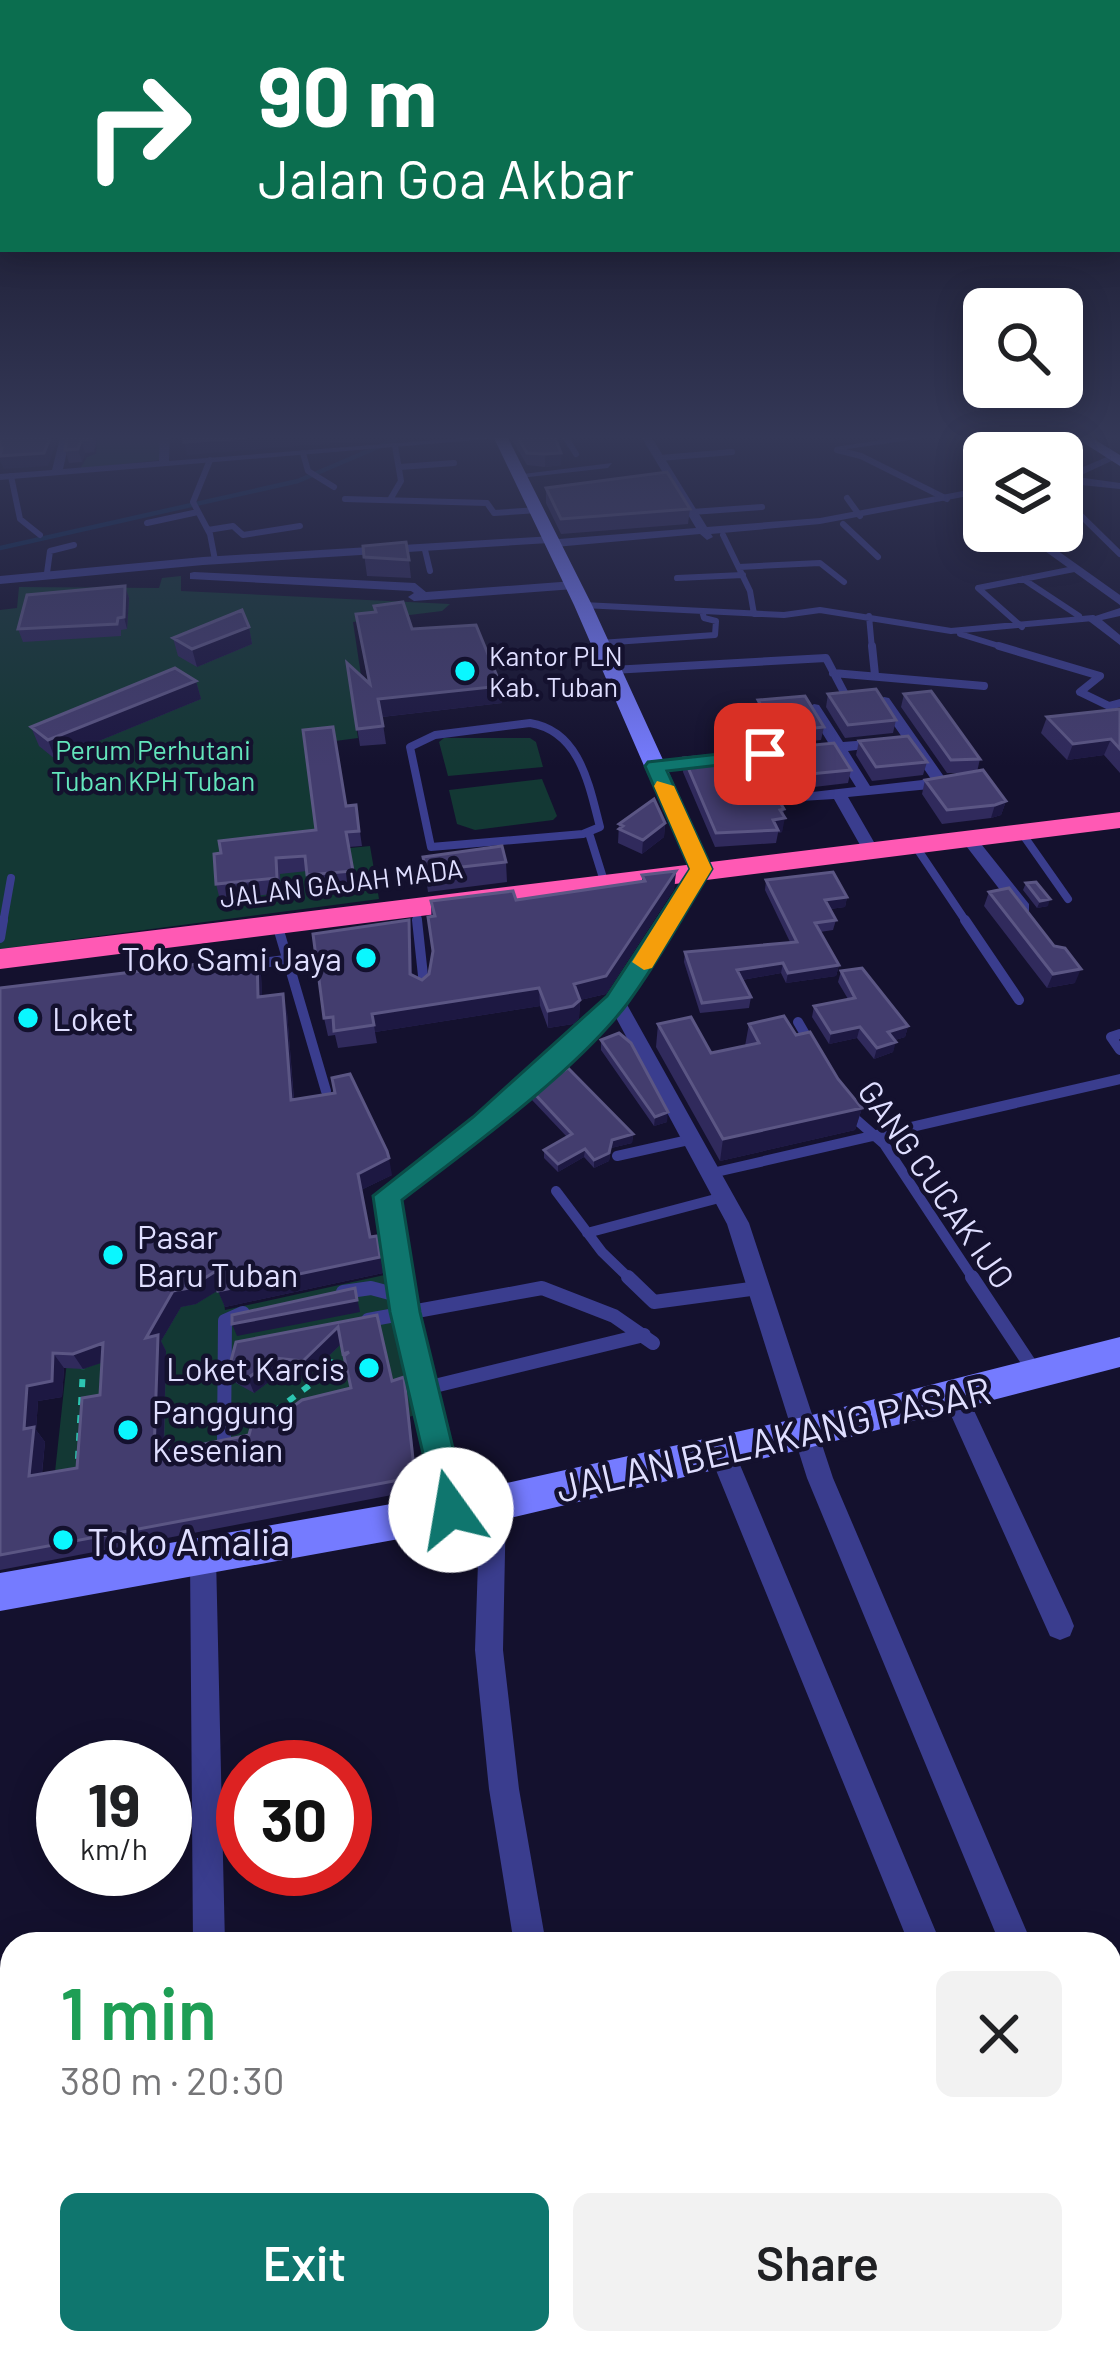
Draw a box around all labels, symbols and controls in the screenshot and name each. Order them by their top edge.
text: 90 m [258,43,437,144]
icon: right [60,48,216,204]
text: Jalan Goa Akbar [258,145,634,210]
map controls [963,288,1083,552]
button: search [963,288,1083,408]
button: layers [963,432,1083,552]
place label: Kantor PLN Kab. Tuban [489,639,623,702]
marker: Kantor PLN Kab. Tuban [452,658,478,684]
pin [714,703,816,805]
icon: arrive [732,721,798,787]
park label: Perum Perhutani Tuban KPH Tuban [51,733,255,796]
street label: JALAN GAJAH MADA [218,851,464,913]
place label: Toko Sami Jaya [121,938,342,978]
marker: Toko Sami Jaya [353,945,379,971]
place label: Loket [52,998,134,1038]
marker: Loket [15,1005,41,1031]
street label: GANG CUCAK IJO [850,1072,1024,1296]
place label: Pasar Baru Tuban [137,1216,298,1294]
marker: Pasar Baru Tuban [100,1242,126,1268]
place label: Loket Karcis [166,1348,345,1388]
marker: Loket Karcis [356,1355,382,1381]
street label: JALAN BELAKANG PASAR [551,1365,995,1511]
place label: Panggung Kesenian [152,1391,295,1469]
marker: Panggung Kesenian [115,1417,141,1443]
position arrow [388,1447,514,1573]
place label: Toko Amalia [87,1517,290,1564]
marker: Toko Amalia [50,1527,76,1553]
speed limit sign: 30 [216,1740,372,1896]
text: 19 [87,1767,141,1839]
text: km/h [80,1830,148,1866]
text: 1 min [60,1968,217,2054]
button: close [936,1971,1062,2097]
text: 380 m · 20:30 [60,2056,285,2103]
button: Exit [60,2193,549,2331]
button: Share [573,2193,1062,2331]

